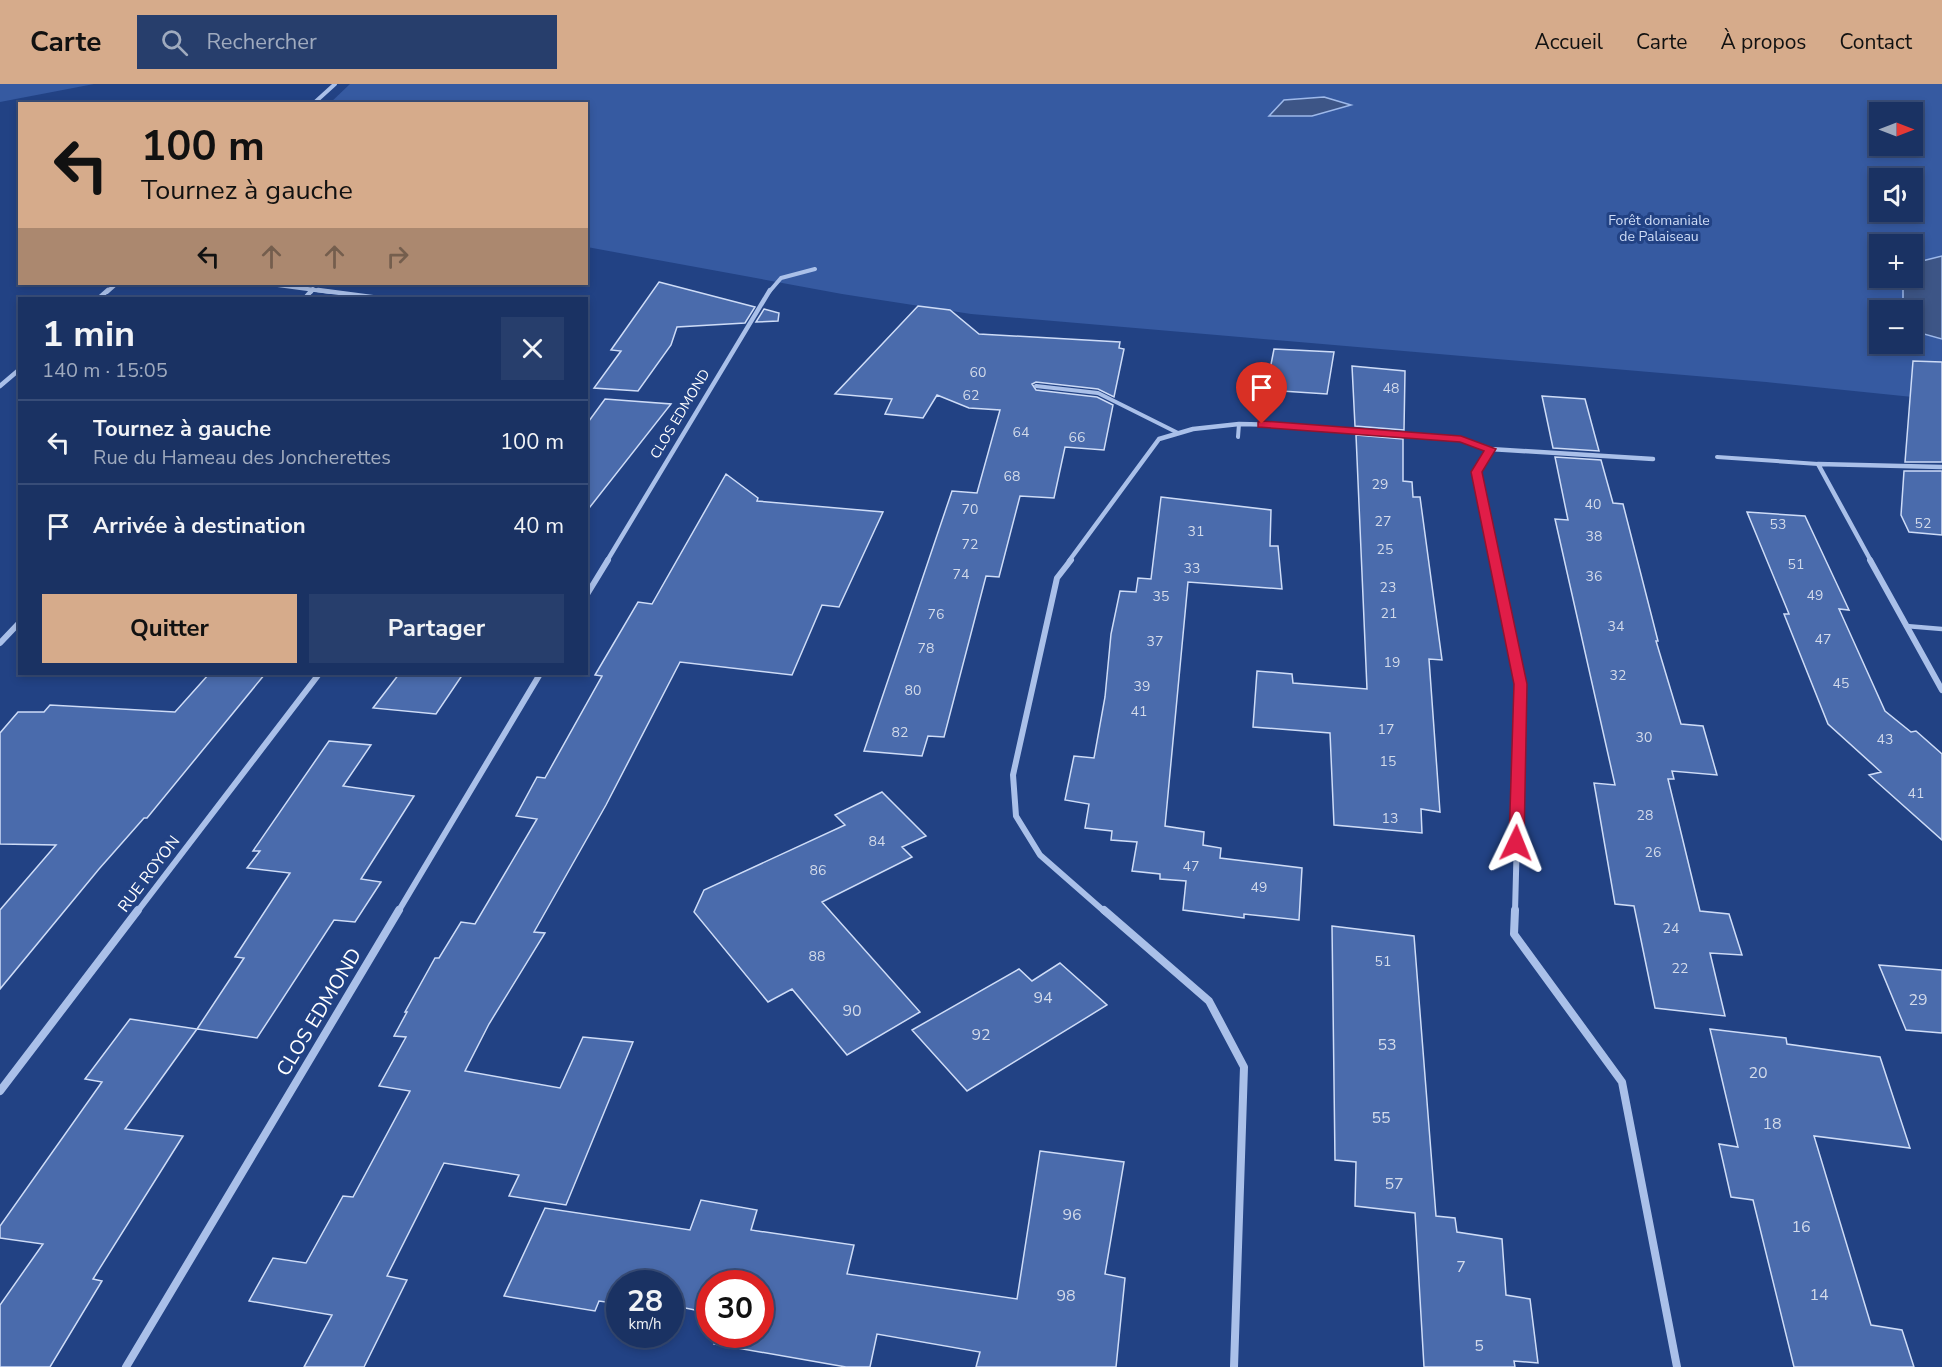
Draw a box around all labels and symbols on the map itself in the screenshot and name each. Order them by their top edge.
north arrow [1869,102,1923,156]
park label: Forêt domaniale de Palaiseau [1608,211,1710,246]
pin [1236,362,1287,424]
house number: 60 [970,363,986,382]
street label: CLOS EDMOND [646,366,714,462]
house number: 48 [1383,379,1399,398]
house number: 62 [963,386,979,405]
house number: 64 [1013,423,1029,442]
house number: 66 [1069,428,1085,447]
house number: 68 [1004,467,1020,486]
house number: 29 [1372,475,1388,494]
house number: 40 [1585,495,1601,514]
house number: 70 [962,500,978,519]
house number: 27 [1375,512,1391,531]
house number: 52 [1915,514,1931,533]
house number: 53 [1770,515,1786,534]
house number: 31 [1188,522,1204,541]
house number: 38 [1586,527,1602,546]
house number: 72 [962,535,978,554]
house number: 25 [1377,540,1393,559]
house number: 51 [1788,555,1804,574]
house number: 33 [1184,559,1200,578]
house number: 74 [953,565,969,584]
house number: 36 [1586,567,1602,586]
house number: 23 [1380,578,1396,597]
house number: 49 [1807,586,1823,605]
house number: 35 [1153,587,1169,606]
house number: 21 [1381,604,1397,623]
house number: 76 [928,605,944,624]
house number: 34 [1608,617,1624,636]
house number: 47 [1815,630,1831,649]
house number: 37 [1147,632,1163,651]
house number: 78 [918,639,934,658]
house number: 19 [1384,653,1400,672]
house number: 32 [1610,666,1626,685]
house number: 45 [1833,674,1849,693]
house number: 39 [1134,677,1150,696]
house number: 80 [905,681,921,700]
house number: 41 [1131,702,1147,721]
house number: 17 [1378,720,1394,739]
house number: 82 [892,723,908,742]
house number: 30 [1636,728,1652,747]
house number: 43 [1877,730,1893,749]
house number: 15 [1380,752,1396,771]
house number: 41 [1908,784,1924,803]
house number: 28 [1637,806,1653,825]
house number: 13 [1382,809,1398,828]
position arrow [1484,811,1548,875]
street label: RUE ROYON [113,831,185,917]
house number: 84 [869,832,885,851]
house number: 26 [1645,843,1661,862]
house number: 47 [1183,857,1199,876]
house number: 86 [810,861,826,880]
house number: 49 [1251,878,1267,897]
house number: 24 [1663,919,1679,938]
street label: CLOS EDMOND [270,943,368,1081]
house number: 88 [809,947,825,966]
house number: 51 [1375,952,1391,971]
house number: 22 [1672,959,1688,978]
house number: 94 [1033,987,1053,1009]
house number: 29 [1908,989,1928,1011]
house number: 90 [842,1000,862,1022]
house number: 92 [971,1024,991,1046]
house number: 53 [1377,1034,1397,1056]
house number: 20 [1748,1062,1768,1084]
house number: 55 [1371,1107,1391,1129]
house number: 18 [1762,1113,1782,1135]
house number: 57 [1384,1173,1404,1195]
house number: 96 [1062,1204,1082,1226]
house number: 16 [1791,1216,1811,1238]
house number: 7 [1456,1256,1466,1278]
speed limit sign: 30 [696,1270,774,1348]
house number: 14 [1809,1284,1829,1306]
house number: 98 [1056,1285,1076,1307]
house number: 5 [1474,1335,1484,1357]

